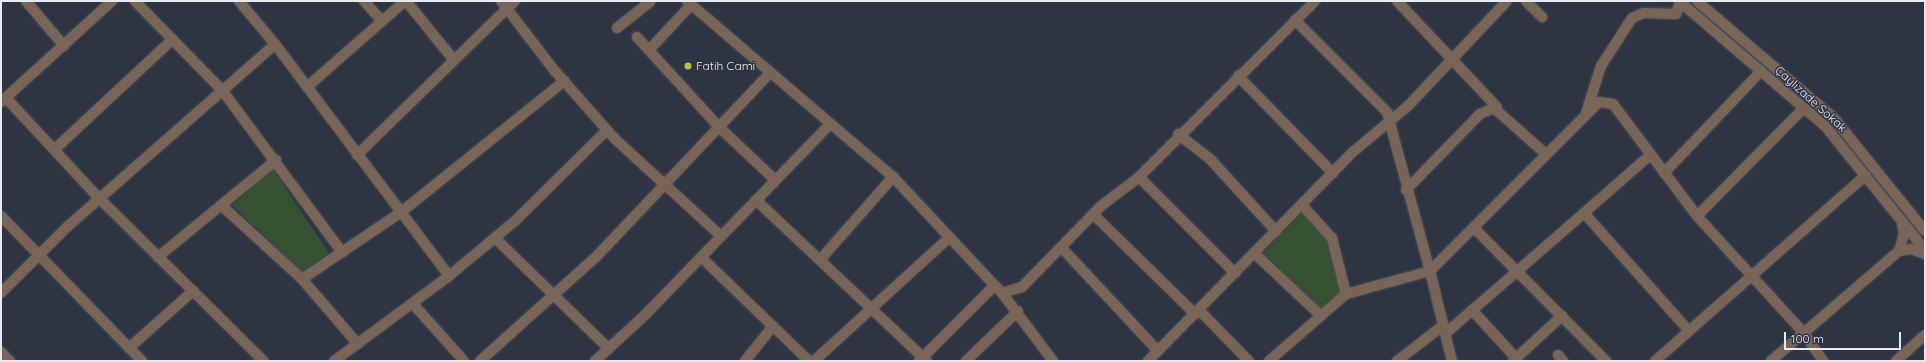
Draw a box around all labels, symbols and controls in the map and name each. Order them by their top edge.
place label: Fatih Cami [696,59,755,73]
marker: Fatih Cami [683,61,693,71]
street label: Çaylızade Sokak [1772,63,1850,135]
scale bar [1786,324,1903,350]
text: 100 m [1791,331,1824,346]

